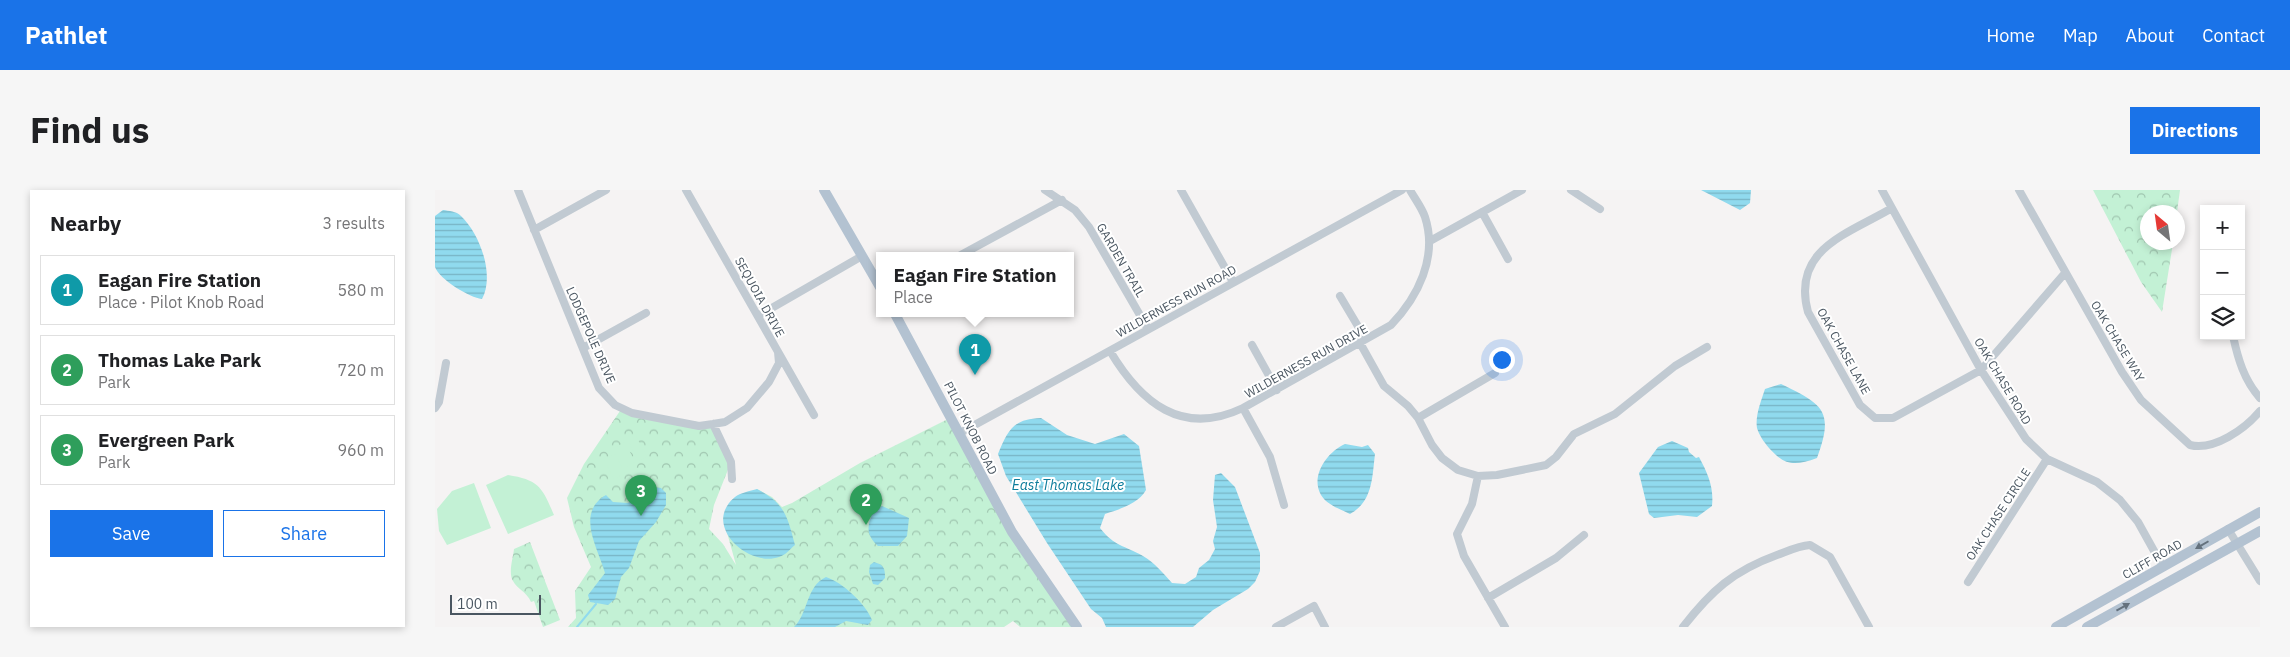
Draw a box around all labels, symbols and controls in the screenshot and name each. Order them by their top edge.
text: Pathlet [25,19,107,51]
text: Home [1987,24,2035,47]
text: Map [2063,24,2098,47]
text: About [2126,24,2174,47]
text: Contact [2202,24,2265,47]
text: Find us [30,107,149,153]
button: Directions [2130,107,2260,154]
north arrow [2140,205,2185,250]
map controls [2200,205,2245,340]
button: + [2200,205,2245,250]
text: Nearby [50,209,121,237]
text: 3 results [322,213,385,233]
street label: GARDEN TRAIL [1094,220,1148,300]
button: − [2200,250,2245,295]
popup [876,252,1074,317]
street label: SEQUOIA DRIVE [732,254,788,340]
street label: WILDERNESS RUN ROAD [1113,262,1239,340]
text: Eagan Fire Station [893,263,1057,287]
text: Eagan Fire Station [98,268,261,292]
text: 1 [62,280,72,300]
text: 580 m [337,280,384,300]
street label: LODGEPOLE DRIVE [563,284,619,386]
text: Place [893,287,933,307]
text: Place · Pilot Knob Road [98,292,264,312]
button: layers [2200,295,2245,340]
street label: OAK CHASE WAY [2088,298,2148,384]
street label: OAK CHASE LANE [1814,305,1874,397]
street label: WILDERNESS RUN DRIVE [1242,321,1370,401]
pin: 1 [959,334,991,375]
street label: OAK CHASE ROAD [1971,335,2035,427]
your location [1489,347,1515,373]
text: Thomas Lake Park [98,348,261,372]
text: 2 [62,360,72,380]
text: 720 m [337,360,384,380]
text: Park [98,372,130,392]
street label: PILOT KNOB ROAD [941,379,1001,477]
text: Evergreen Park [98,428,235,452]
text: 3 [62,440,72,460]
text: 960 m [337,440,384,460]
text: Park [98,452,130,472]
street label: OAK CHASE CIRCLE [1963,465,2033,563]
pin: 3 [625,475,657,516]
water label: East Thomas Lake [1012,476,1124,494]
pin: 2 [850,484,882,525]
button: Save [50,510,213,557]
button: Share [223,510,385,557]
street label: CLIFF ROAD [2120,536,2184,582]
one-way arrow [2196,540,2209,549]
scale bar [450,592,541,615]
text: 100 m [457,595,498,613]
one-way arrow [2115,603,2130,611]

